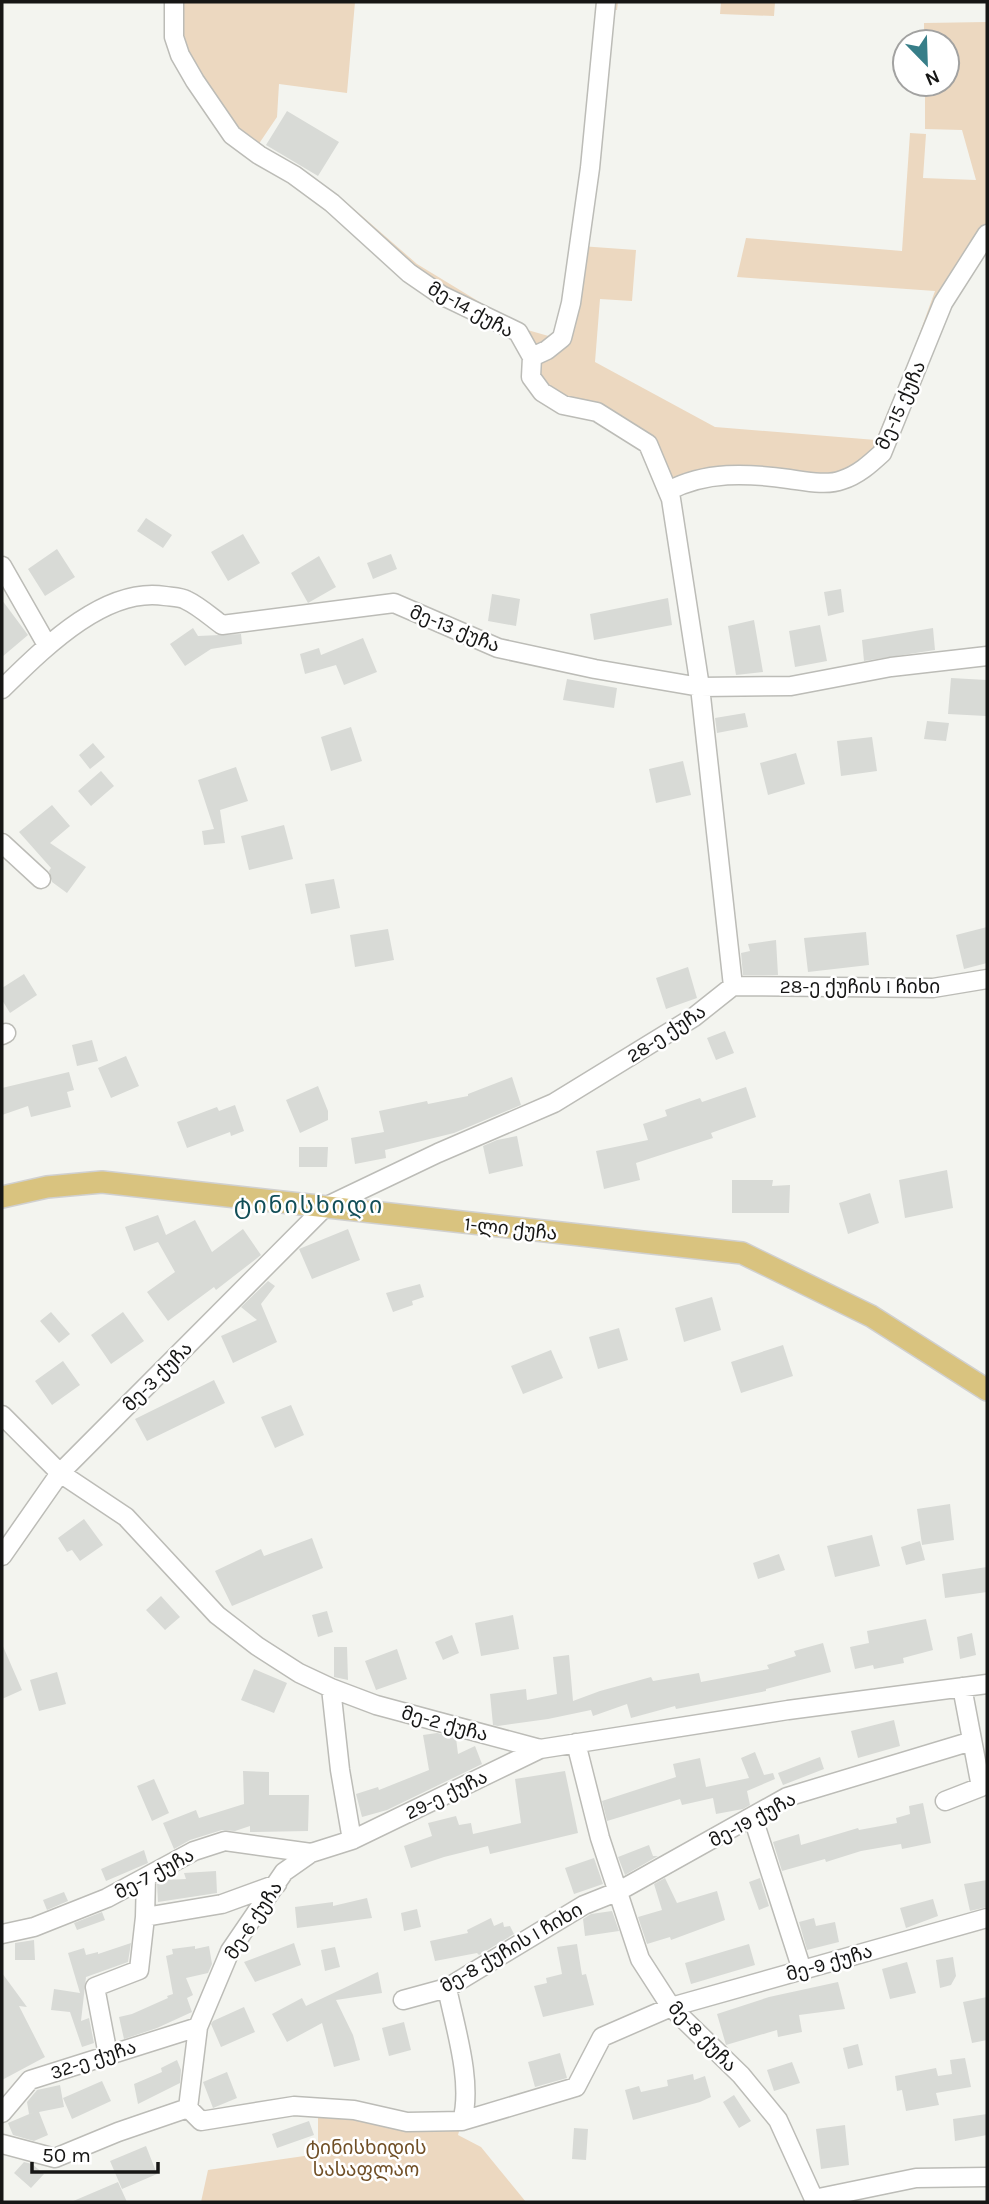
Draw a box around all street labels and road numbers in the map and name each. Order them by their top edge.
street label: მე-14 ქუჩა [424,277,517,342]
street label: მე-15 ქუჩა [872,358,930,453]
street label: მე-13 ქუჩა [406,601,503,657]
street label: 28-ე ქუჩის I ჩიხი [780,976,940,998]
street label: 28-ე ქუჩა [623,1000,710,1067]
street label: 1-ლი ქუჩა [463,1213,558,1246]
street label: მე-3 ქუჩა [118,1337,197,1416]
street label: მე-2 ქუჩა [399,1702,490,1746]
street label: 29-ე ქუჩა [402,1766,491,1824]
street label: მე-19 ქუჩა [705,1788,800,1852]
street label: მე-7 ქუჩა [111,1844,198,1904]
street label: მე-6 ქუჩა [220,1877,287,1964]
street label: მე-8 ქუჩის I ჩიხი [437,1898,586,1997]
street label: მე-9 ქუჩა [784,1940,875,1986]
street label: მე-8 ქუჩა [663,1997,741,2077]
street label: 32-ე ქუჩა [48,2036,139,2084]

